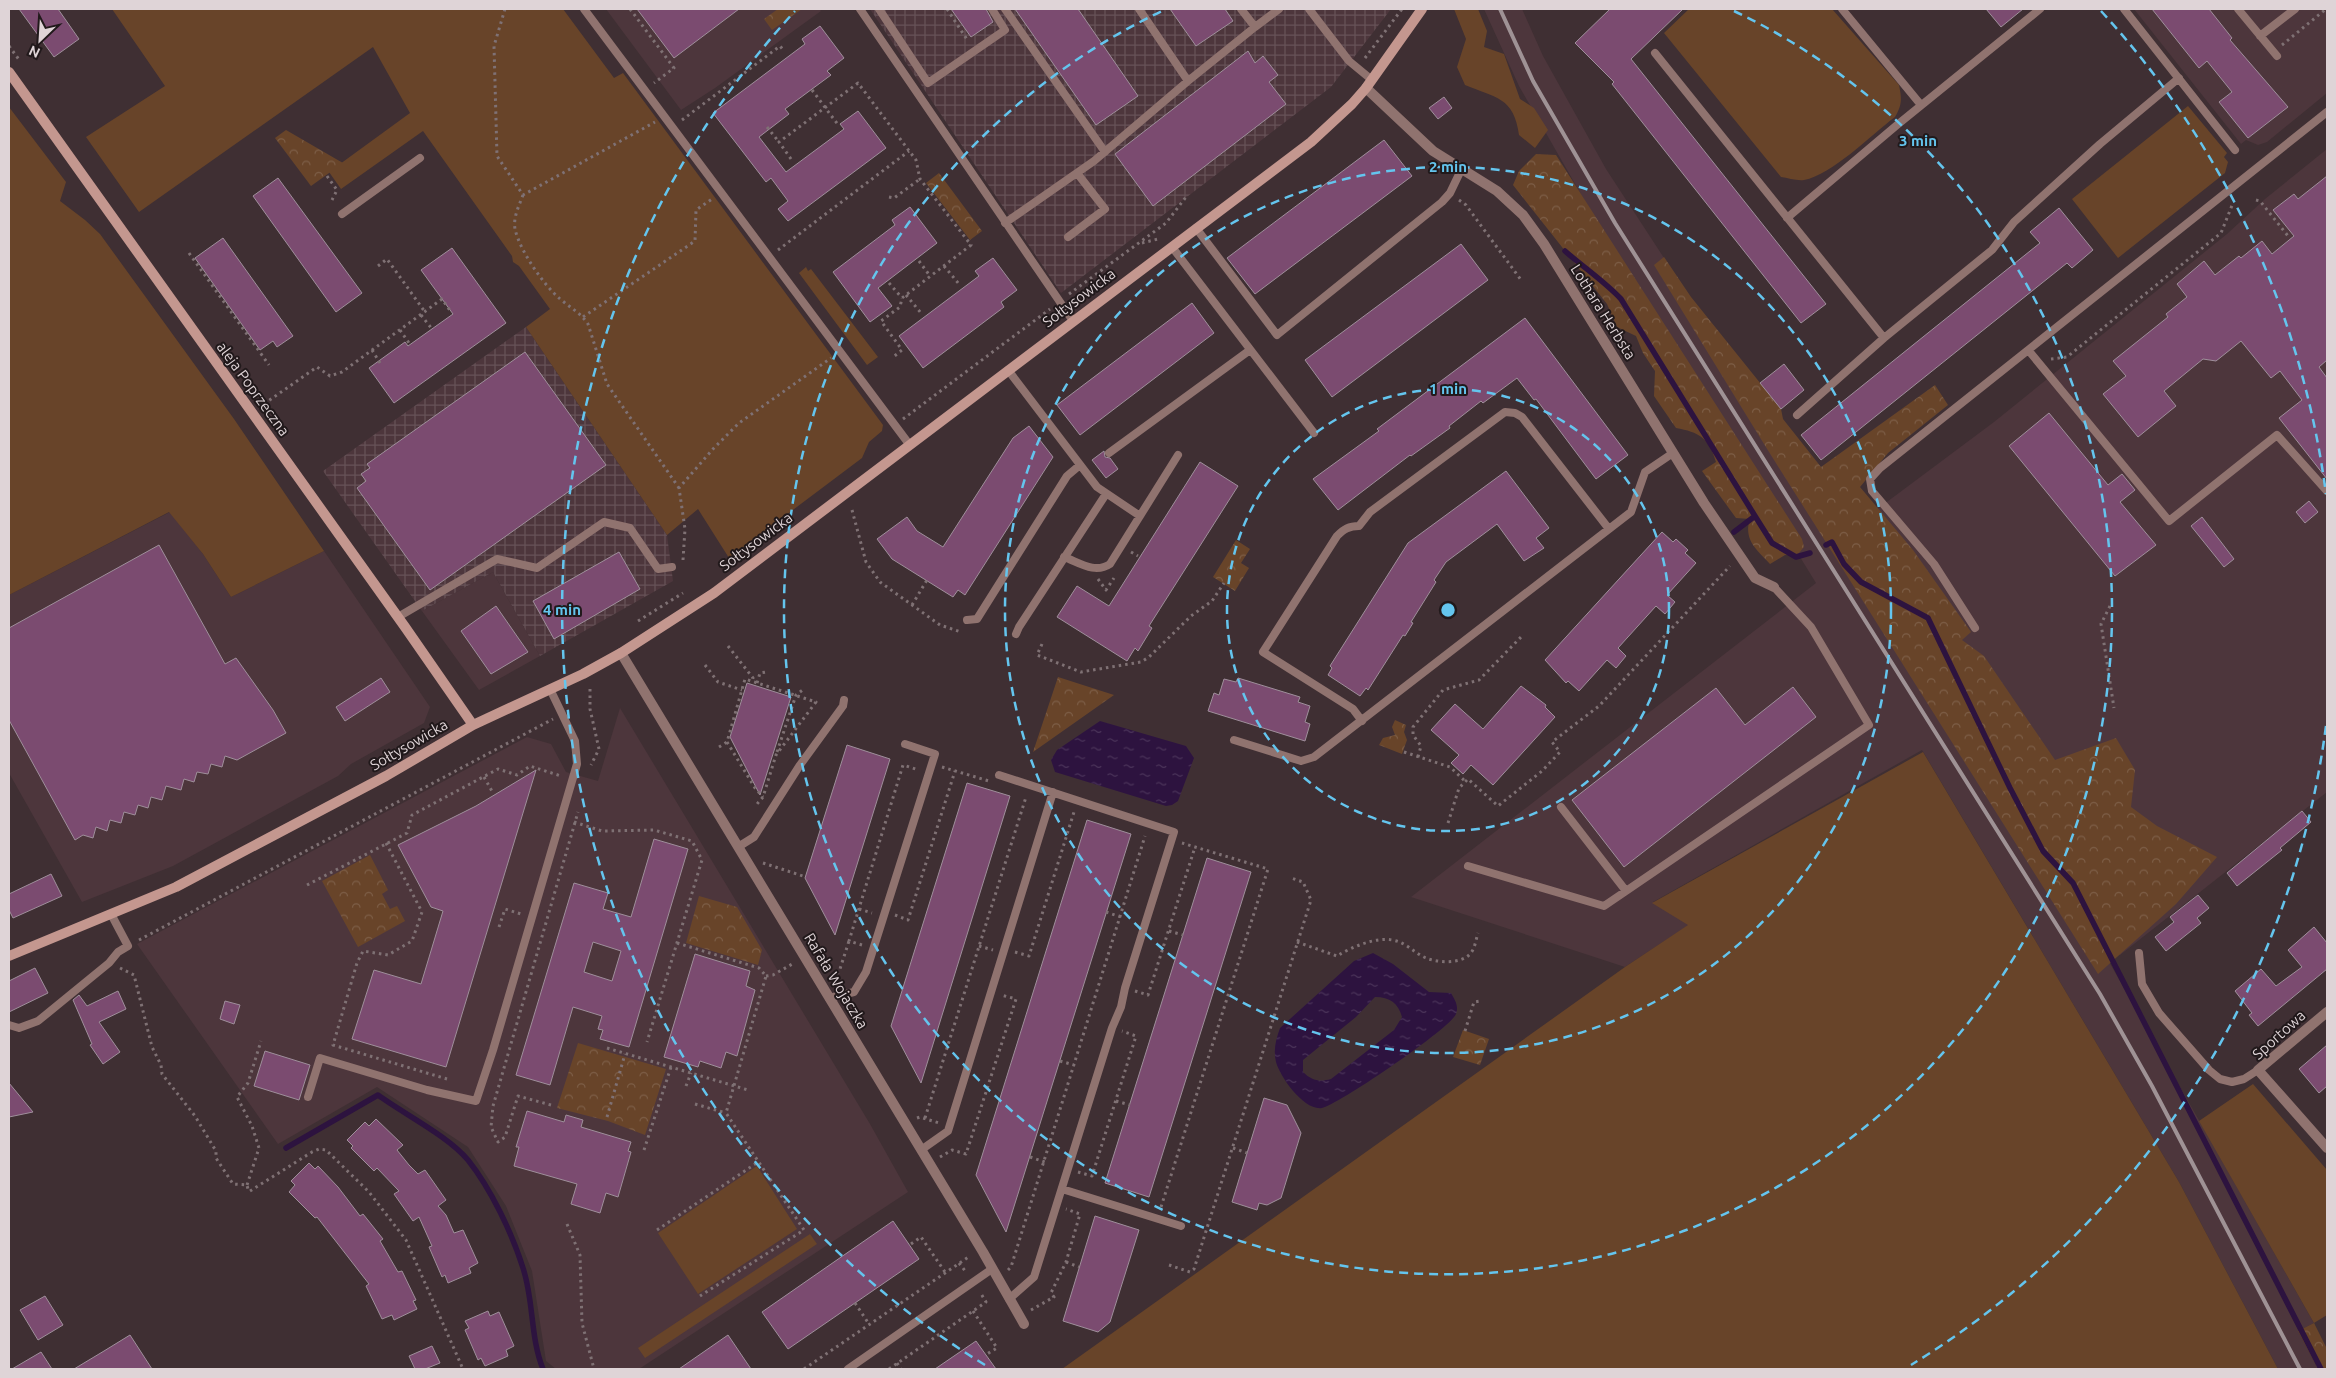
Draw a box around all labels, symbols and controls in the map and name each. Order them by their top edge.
north arrow [15,15,65,65]
text: N [26,42,43,61]
text: 3 min [1899,132,1937,149]
text: 2 min [1429,158,1467,175]
street label: Lothara Herbsta [1567,261,1639,362]
street label: Sołtysowicka [1039,265,1118,330]
street label: aleja Poprzeczna [214,338,293,439]
text: 1 min [1429,380,1467,397]
street label: Sołtysowicka [716,509,795,574]
text: 4 min [543,601,581,618]
centre of rings [1439,601,1457,619]
street label: Sołtysowicka [367,716,450,774]
street label: Rafała Wojaczka [801,930,872,1032]
street label: Sportowa [2249,1007,2309,1063]

